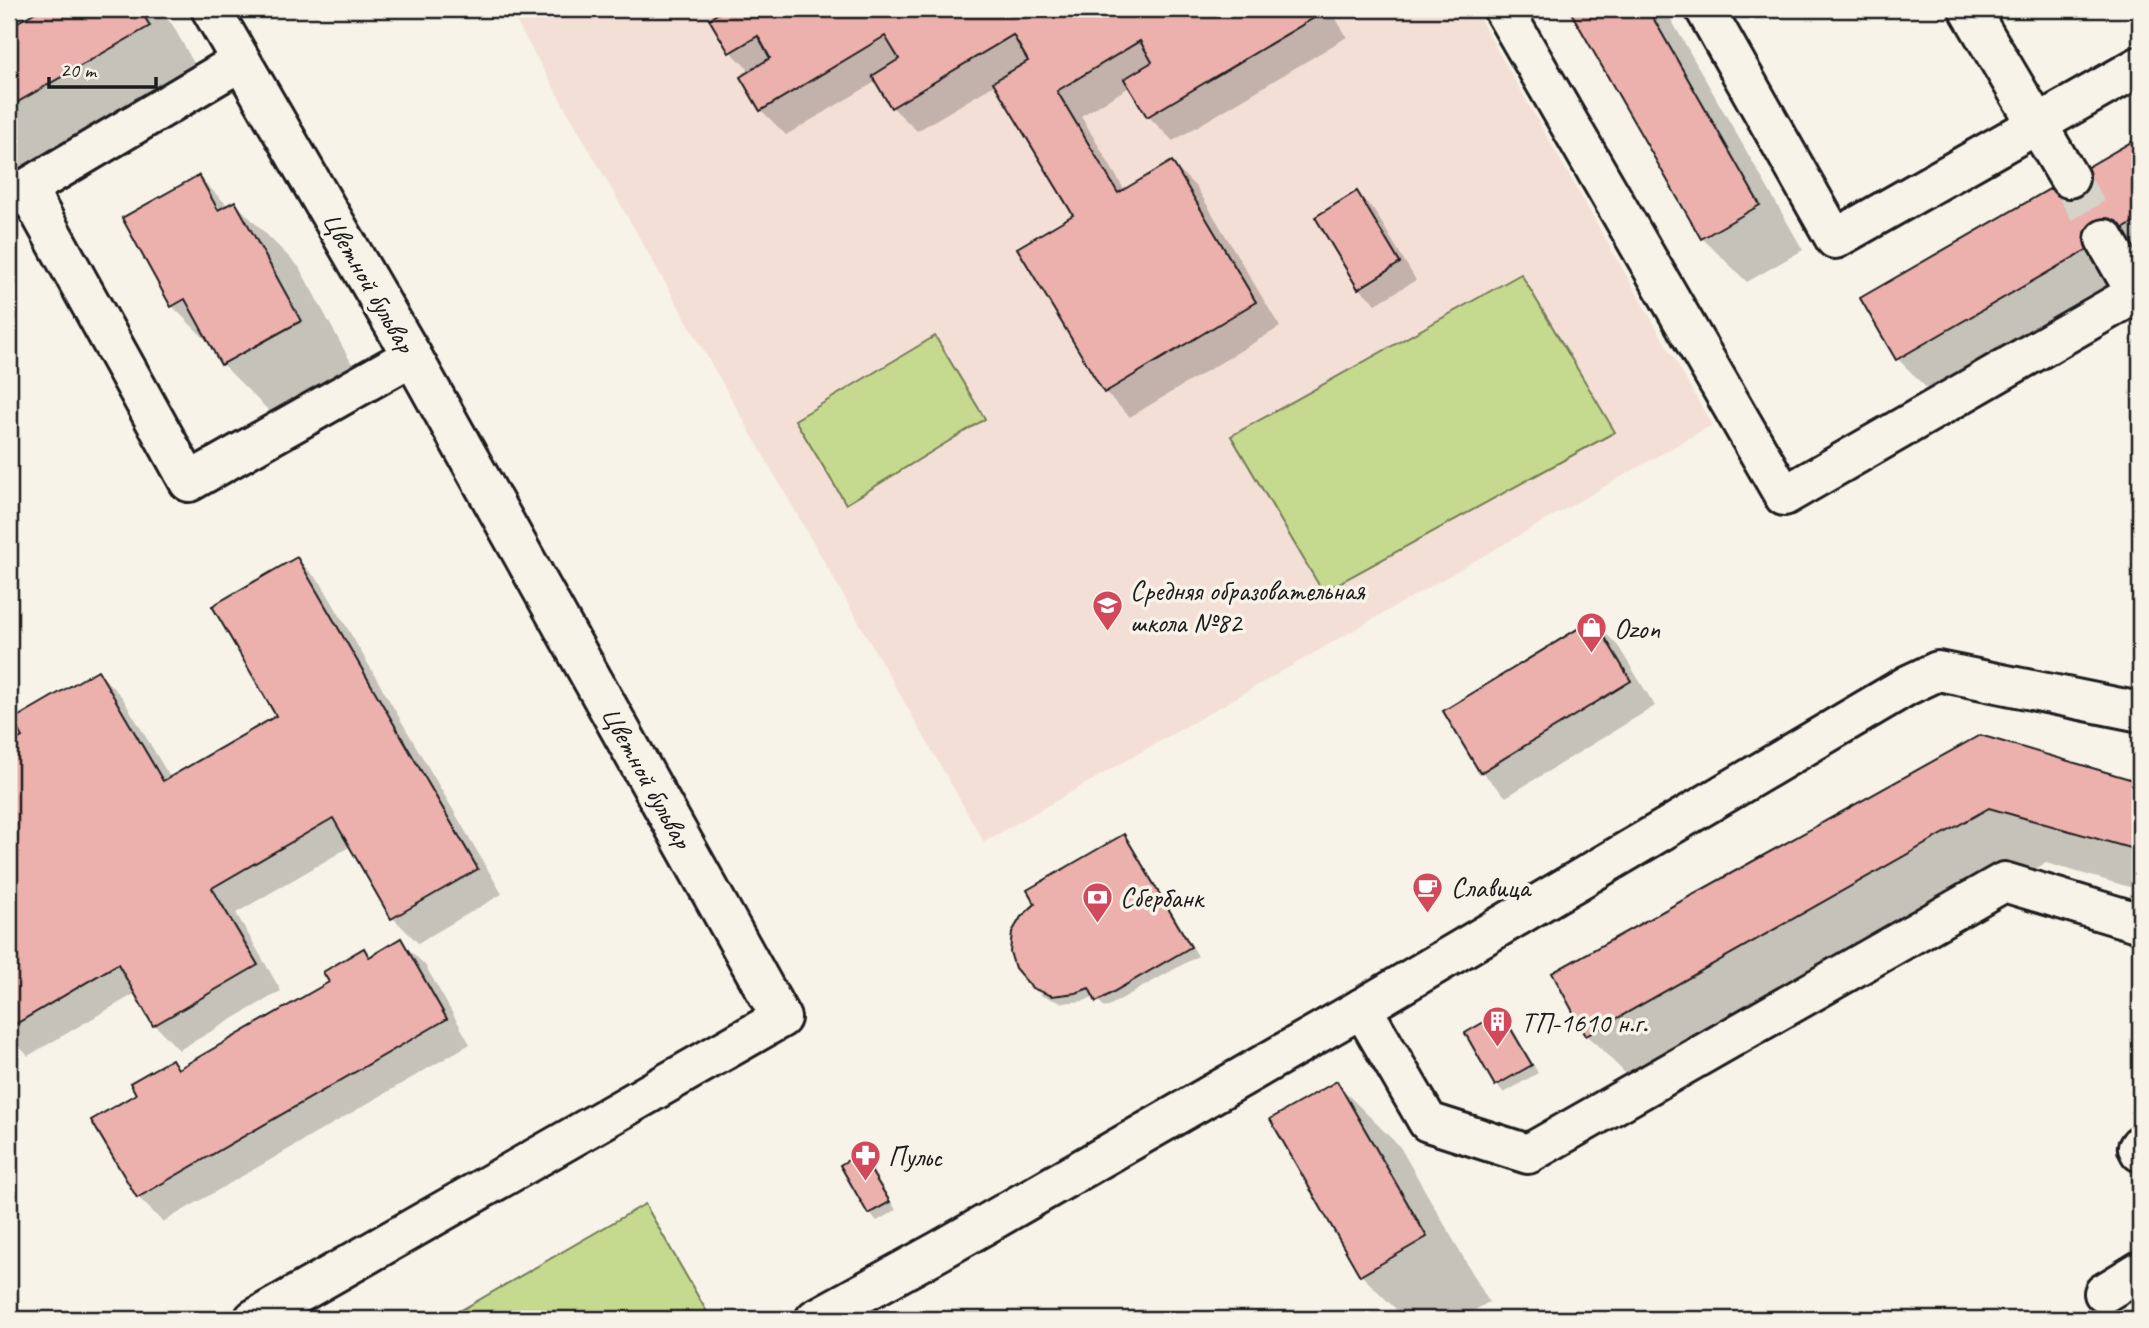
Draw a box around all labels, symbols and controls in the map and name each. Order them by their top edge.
scale bar [49,46,156,90]
text: 20 m [60,57,98,83]
street label: Цветной бульвар [315,205,424,360]
place label: Средняя образовательная школа №82 [1130,573,1366,640]
school or university icon: Средняя образовательная школа №82 [1090,589,1124,633]
shop icon: Ozon [1574,611,1608,655]
place label: Ozon [1614,611,1660,646]
street label: Цветной бульвар [594,700,701,855]
cafe icon: Славица [1411,870,1445,914]
place label: Славица [1451,870,1532,905]
bank icon: Сбербанк [1080,880,1114,924]
place label: Сбербанк [1120,880,1206,915]
building icon: ТП-1610 н.г. [1481,1005,1515,1049]
place label: ТП-1610 н.г. [1521,1005,1648,1040]
pharmacy icon: Пульс [848,1139,882,1183]
place label: Пульс [888,1139,944,1174]

